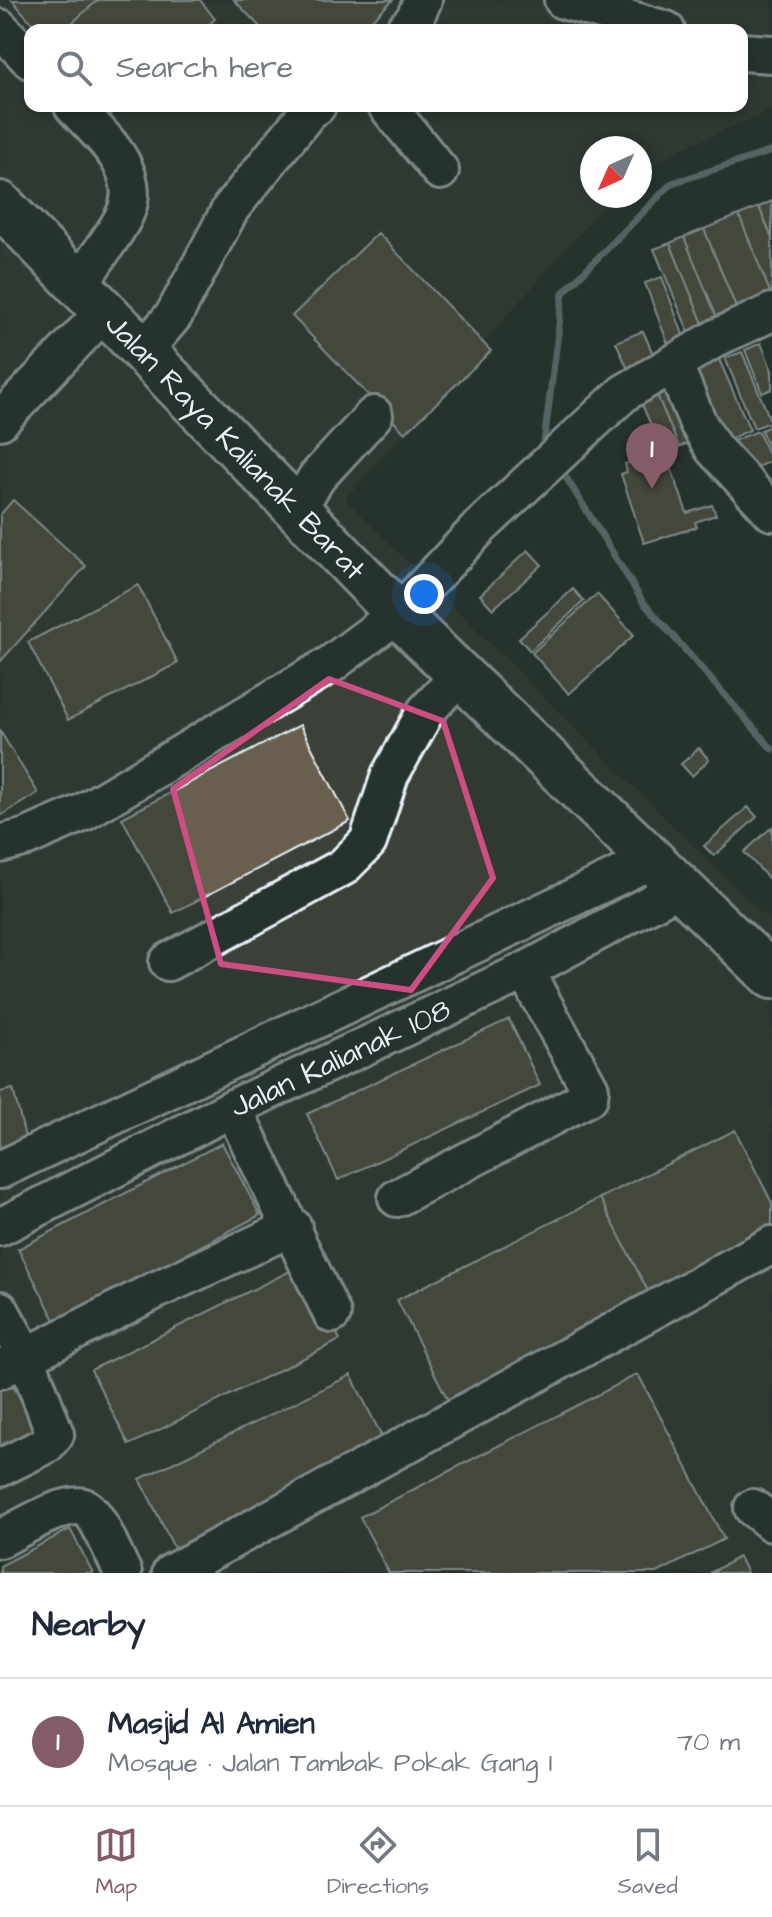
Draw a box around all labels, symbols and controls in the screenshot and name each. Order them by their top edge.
search box [24,24,748,112]
icon: search [52,46,96,90]
text: Search here [116,47,293,89]
north arrow [580,136,652,208]
street label: Jalan Raya Kalianak Barat [95,304,375,590]
pin: 1 [626,423,678,489]
your location [404,574,444,614]
street label: Jalan Kalianak 108 [223,989,458,1128]
text: Nearby [32,1601,146,1649]
text: Masjid Al Amien [108,1703,315,1745]
text: 1 [56,1724,60,1760]
text: 70 m [677,1724,740,1760]
text: Mosque · Jalan Tambak Pokak Gang I [108,1745,553,1781]
tab: Map [94,1823,138,1902]
tab: Directions [327,1823,429,1902]
tab: Saved [618,1823,678,1902]

